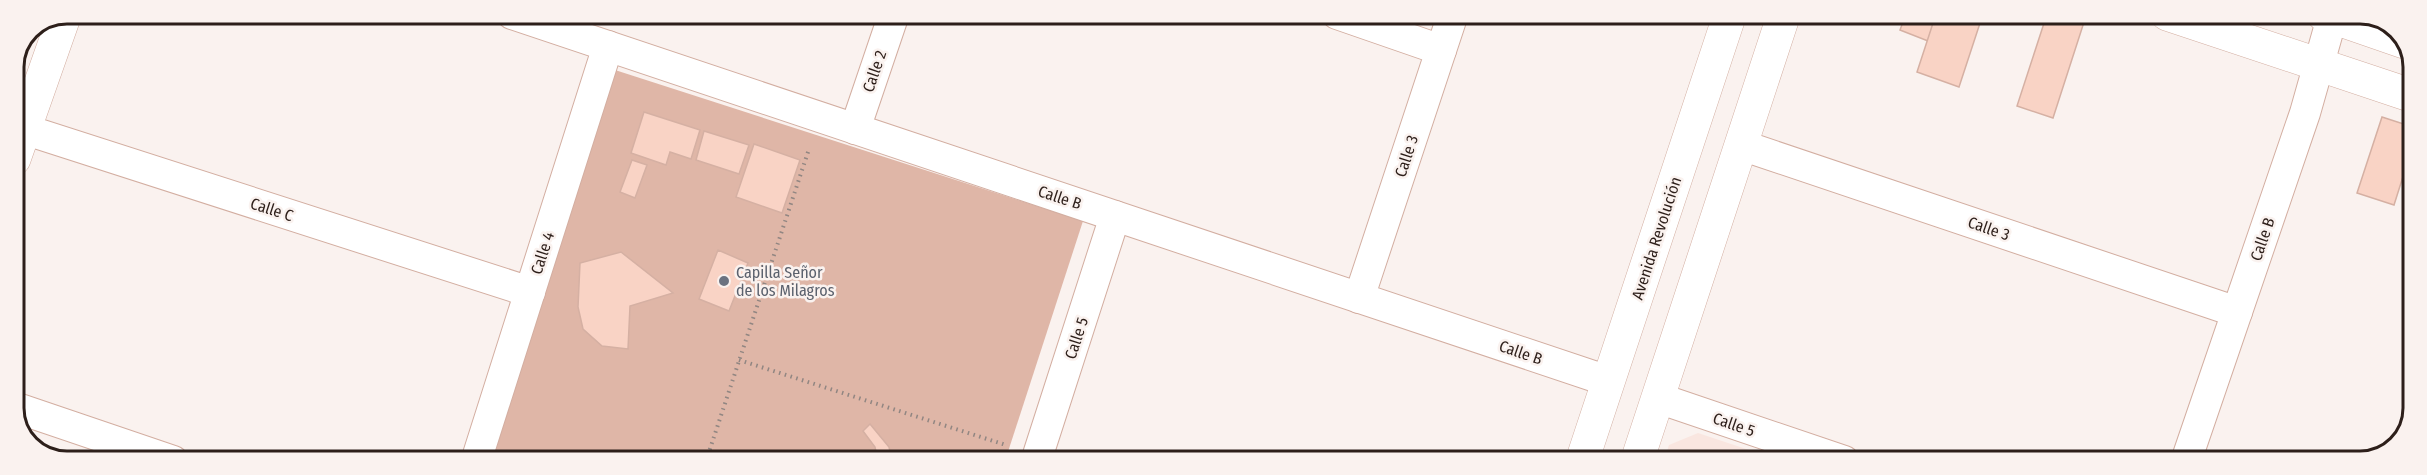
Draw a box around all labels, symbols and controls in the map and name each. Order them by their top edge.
street label: Calle 2 [859,48,890,94]
street label: Calle 3 [1391,133,1422,179]
street label: Avenida Revolución [1628,174,1685,302]
street label: Calle B [1036,182,1084,213]
street label: Calle C [248,194,296,225]
street label: Calle 3 [1965,213,2012,244]
street label: Calle B [2246,215,2279,263]
street label: Calle 4 [527,229,558,277]
place label: Capilla Señor de los Milagros [736,263,835,300]
marker: Capilla Señor de los Milagros [717,274,731,288]
street label: Calle 5 [1061,315,1092,362]
street label: Calle B [1497,336,1545,369]
street label: Calle 5 [1710,408,1757,440]

